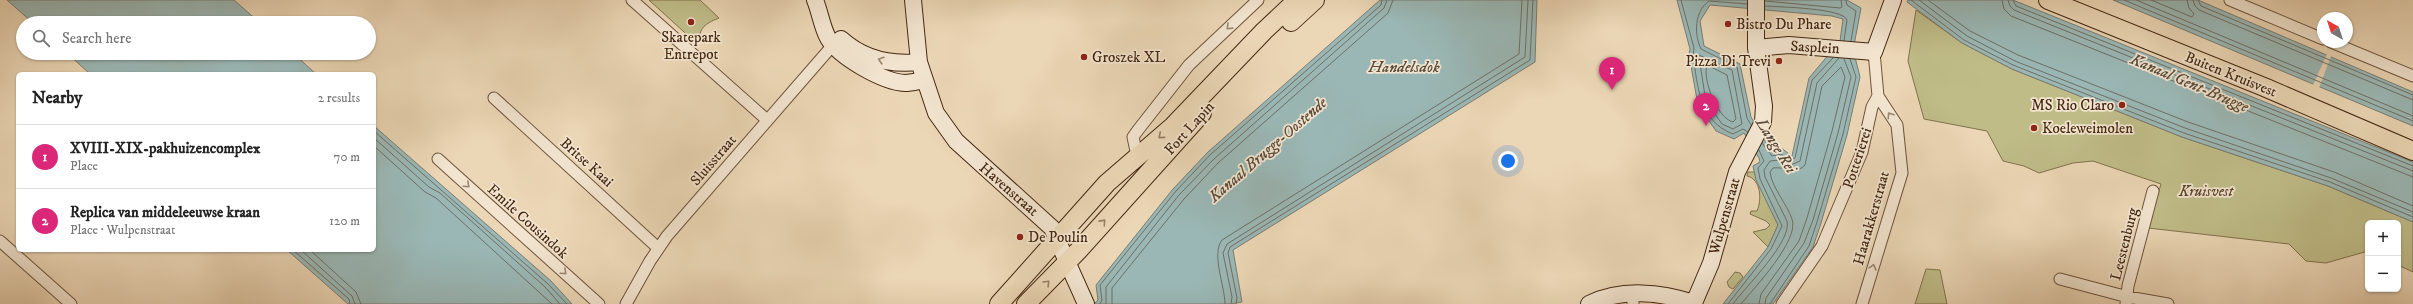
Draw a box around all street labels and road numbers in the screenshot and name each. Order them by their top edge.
street label: Sasplein [1790,37,1840,58]
street label: Buiten Kruisvest [2182,47,2280,102]
street label: Fort Lapin [1160,97,1219,159]
street label: Potterierei [1839,125,1876,191]
street label: Sluisstraat [686,131,741,190]
street label: Britse Kaai [556,133,617,191]
street label: Havenstraat [975,158,1042,220]
street label: Haarakkerstraat [1849,169,1894,267]
street label: Wulpenstraat [1704,175,1745,258]
street label: Emile Cousindok [483,180,573,263]
street label: Leestenburg [2106,205,2143,282]

